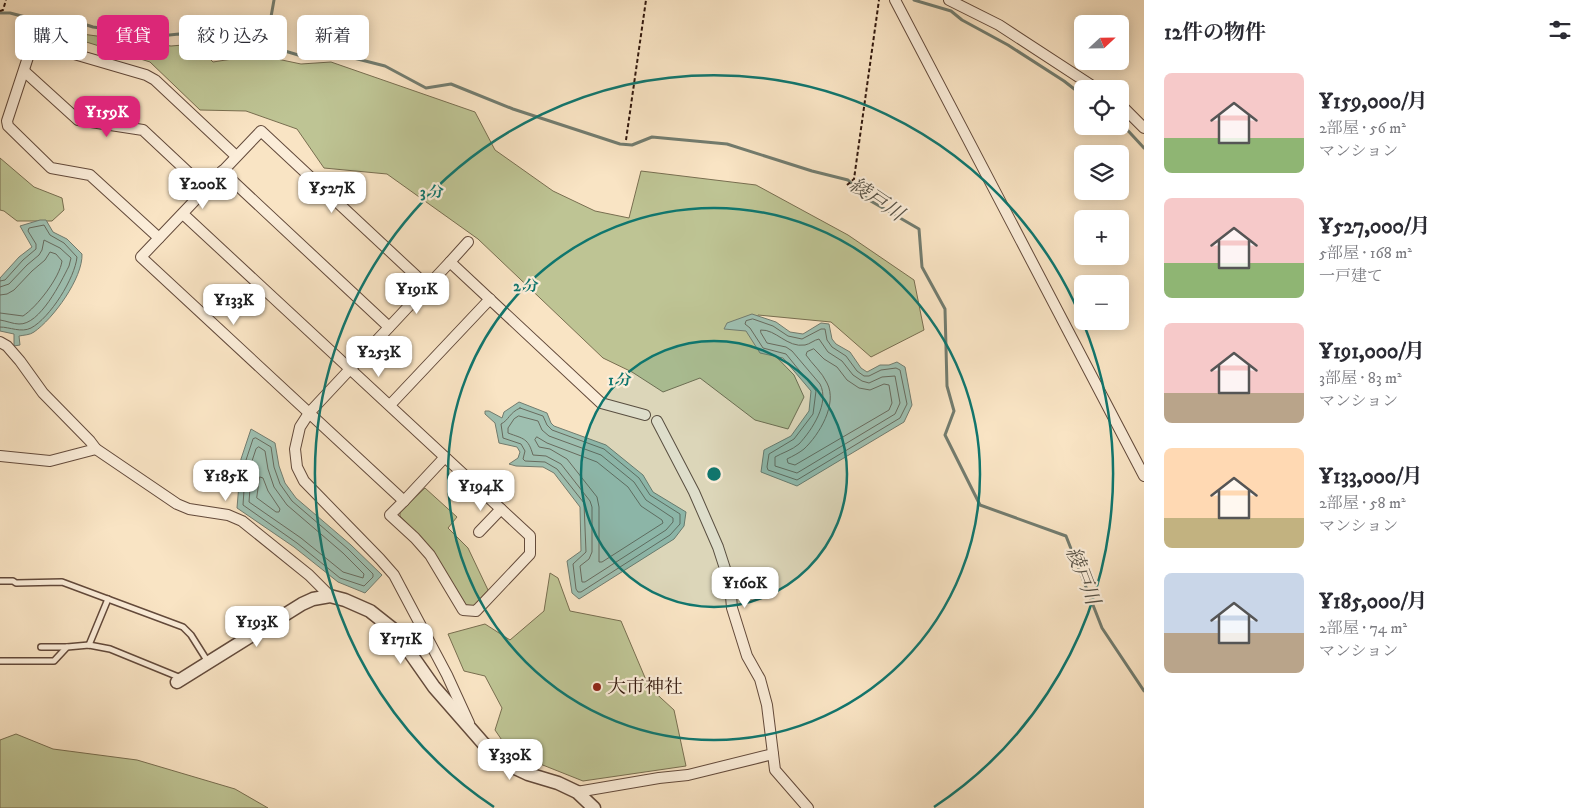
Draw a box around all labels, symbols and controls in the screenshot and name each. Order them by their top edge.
chip: 購入 [15,15,87,60]
chip: 賃貸 [97,15,169,60]
chip: 絞り込み [179,15,287,60]
chip: 新着 [297,15,369,60]
north arrow [1074,15,1129,70]
map controls [1074,15,1129,330]
icon: filters [1546,16,1574,44]
text: 12件の物件 [1164,20,1266,46]
button: locate [1074,80,1129,135]
text: ¥159,000/月 [1319,89,1428,115]
icon: home [1204,93,1264,153]
pin: ¥159K [72,96,142,138]
text: ¥159K [85,102,129,122]
text: 2部屋 · 56 m² [1319,118,1406,138]
text: マンション [1319,141,1398,161]
button: layers [1074,145,1129,200]
pin: ¥200K [168,168,238,210]
pin: ¥527K [297,172,367,214]
water label: 綾戸川 [844,173,910,228]
text: ¥200K [179,174,227,194]
text: ¥527K [309,178,355,198]
text: 3 分 [420,183,444,202]
button: + [1074,210,1129,265]
text: ¥527,000/月 [1319,214,1431,240]
icon: home [1204,218,1264,278]
text: 5部屋 · 168 m² [1319,243,1412,263]
text: 一戸建て [1319,266,1383,286]
pin: ¥191K [382,272,452,315]
button: − [1074,275,1129,330]
text: 2 分 [513,277,539,296]
text: ¥191K [396,279,438,299]
pin: ¥133K [199,284,269,326]
text: ¥133K [214,290,254,310]
pin: ¥253K [344,336,414,378]
text: ¥191,000/月 [1319,339,1425,365]
text: ¥253K [357,342,401,362]
icon: home [1204,343,1264,403]
text: 3部屋 · 83 m² [1319,368,1402,388]
text: 1 分 [608,371,632,390]
text: マンション [1319,391,1398,411]
pin: ¥185K [191,460,261,502]
text: ¥133,000/月 [1319,464,1423,490]
centre of rings [705,465,723,483]
text: ¥185K [204,466,248,486]
icon: home [1204,468,1264,528]
pin: ¥194K [446,470,516,512]
text: ¥194K [459,476,504,496]
text: 2部屋 · 58 m² [1319,493,1406,513]
text: マンション [1319,516,1398,536]
water label: 綾戸川 [1060,544,1105,610]
pin: ¥160K [710,566,780,609]
text: ¥160K [723,573,767,593]
text: ¥185,000/月 [1319,589,1427,615]
icon: home [1204,593,1264,653]
pin: ¥193K [222,606,292,648]
text: ¥193K [236,612,278,632]
text: 2部屋 · 74 m² [1319,618,1407,638]
pin: ¥171K [366,622,436,665]
text: ¥171K [380,629,422,649]
text: マンション [1319,641,1398,661]
place label: 大市神社 [607,676,683,699]
marker: 大市神社 [591,681,603,693]
pin: ¥330K [475,738,545,781]
text: ¥330K [489,745,531,765]

